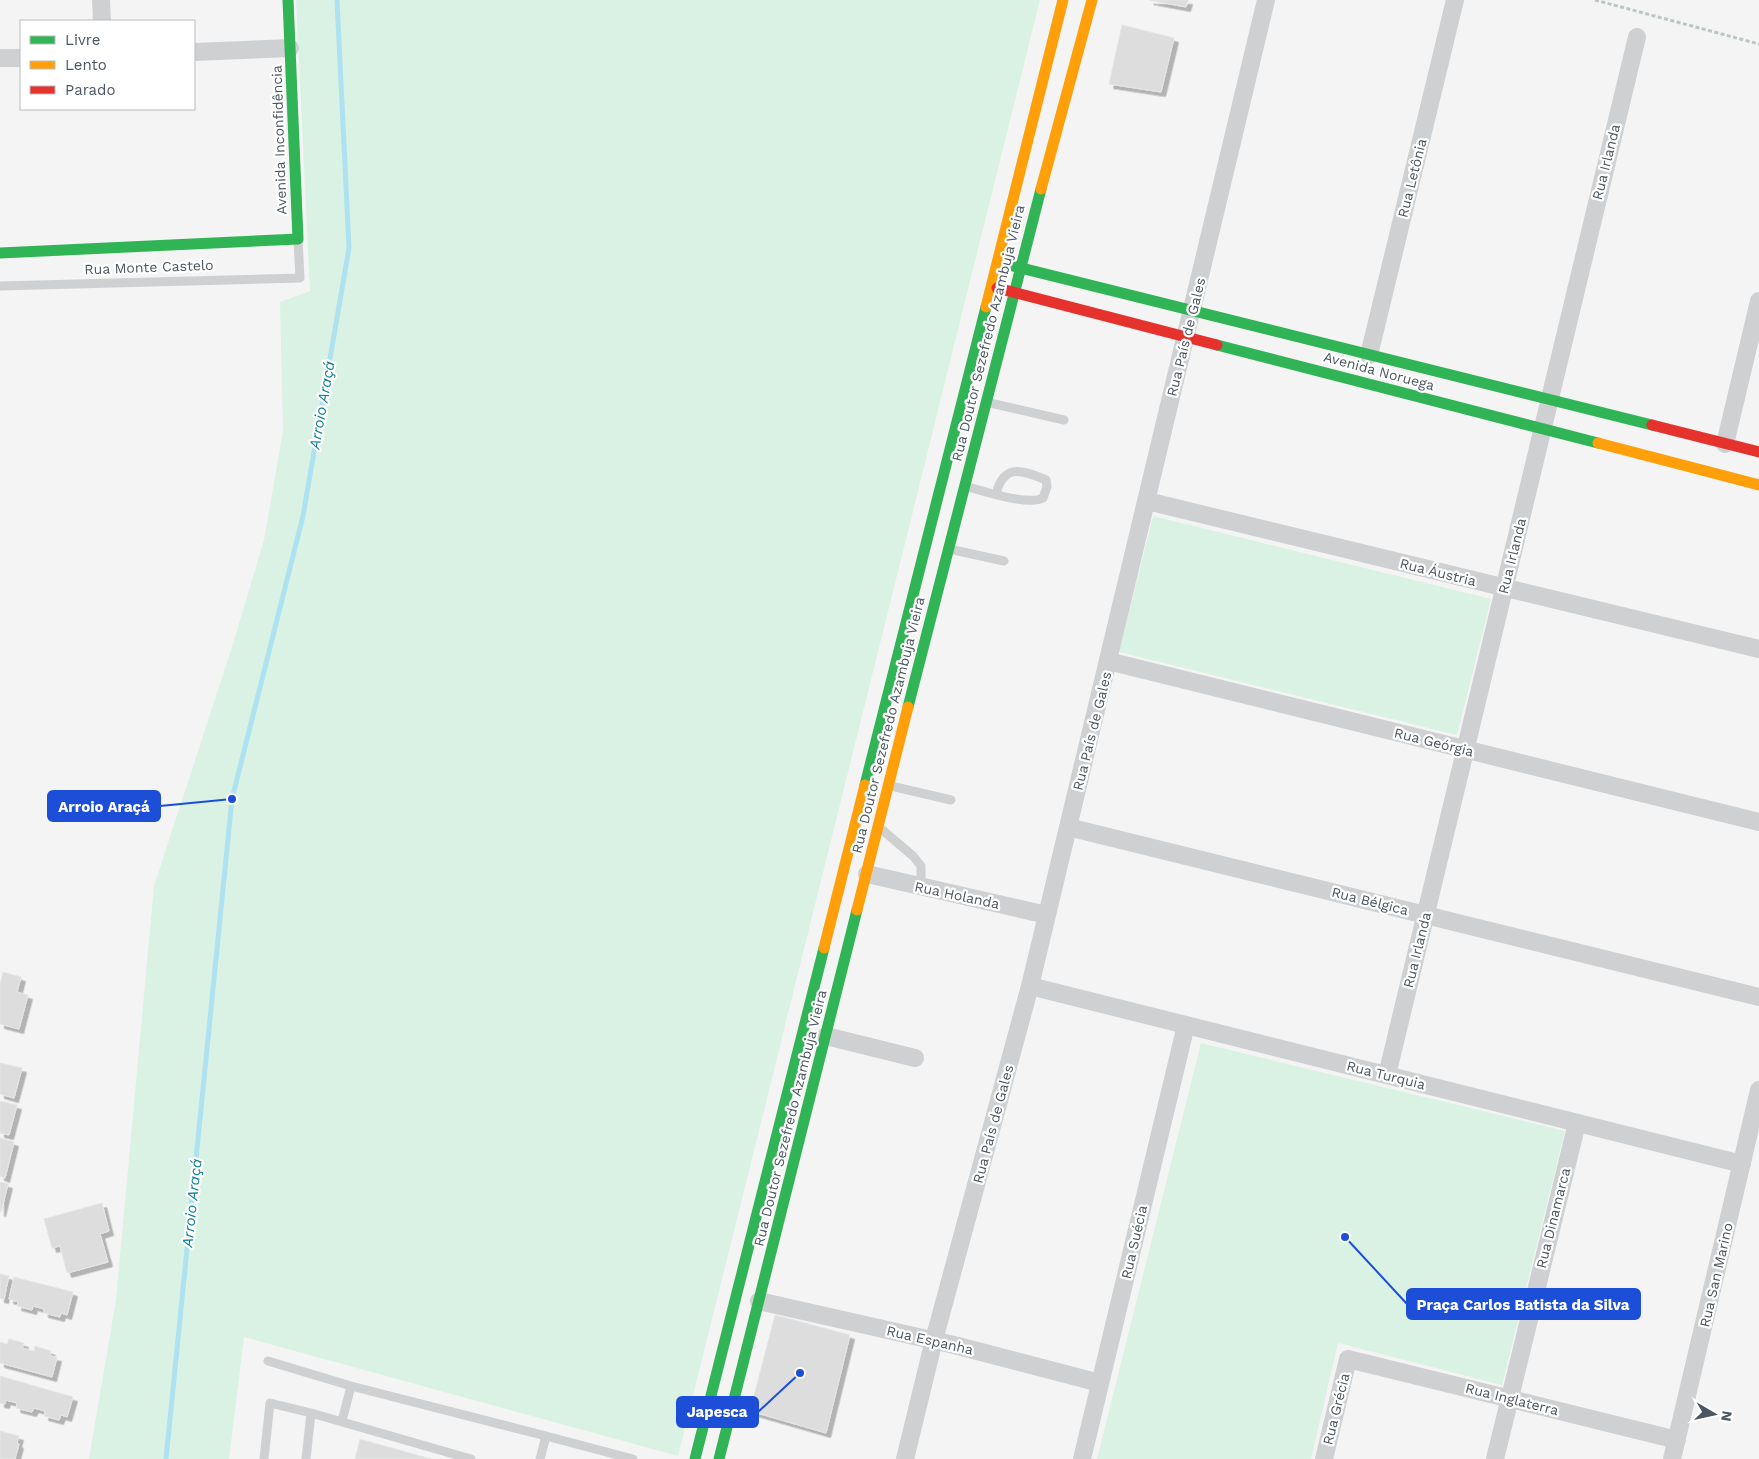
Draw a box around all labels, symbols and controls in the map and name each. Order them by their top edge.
legend [20,20,195,110]
text: Livre [65,31,100,49]
text: Lento [65,56,107,74]
street label: Avenida Inconfidência [268,65,290,215]
text: Parado [65,81,115,99]
street label: Rua Irlanda [1589,122,1623,202]
street label: Rua Letônia [1394,137,1430,219]
street label: Rua Doutor Sezefredo Azambuja Vieira [948,203,1028,463]
street label: Rua Monte Castelo [84,257,214,277]
street label: Rua País de Gales [1163,276,1209,398]
street label: Avenida Noruega [1322,349,1436,394]
water label: Arroio Araçá [305,360,339,451]
street label: Rua Irlanda [1495,516,1529,596]
street label: Rua Áustria [1398,555,1478,589]
street label: Rua Doutor Sezefredo Azambuja Vieira [848,595,928,855]
street label: Rua País de Gales [1069,670,1115,792]
street label: Rua Geórgia [1393,724,1475,760]
callout: Arroio Araçá [48,791,160,821]
text: Arroio Araçá [58,798,150,816]
street label: Rua Holanda [913,878,1001,912]
street label: Rua Bélgica [1330,884,1410,918]
street label: Rua Irlanda [1400,910,1434,990]
street label: Rua Doutor Sezefredo Azambuja Vieira [750,988,830,1248]
street label: Rua Turquia [1345,1057,1427,1093]
street label: Rua País de Gales [969,1063,1017,1185]
water label: Arroio Araçá [178,1158,206,1249]
street label: Rua Dinamarca [1533,1166,1573,1270]
street label: Rua Suécia [1118,1203,1150,1280]
street label: Rua San Marino [1696,1221,1736,1329]
callout: Praça Carlos Batista da Silva [1407,1289,1640,1319]
text: Praça Carlos Batista da Silva [1417,1296,1630,1314]
street label: Rua Espanha [885,1322,975,1358]
street label: Rua Grécia [1319,1371,1353,1447]
street label: Rua Inglaterra [1464,1380,1560,1418]
north arrow [1689,1389,1739,1439]
callout: Japesca [677,1397,758,1427]
text: Japesca [686,1403,748,1421]
text: N [1718,1410,1736,1422]

